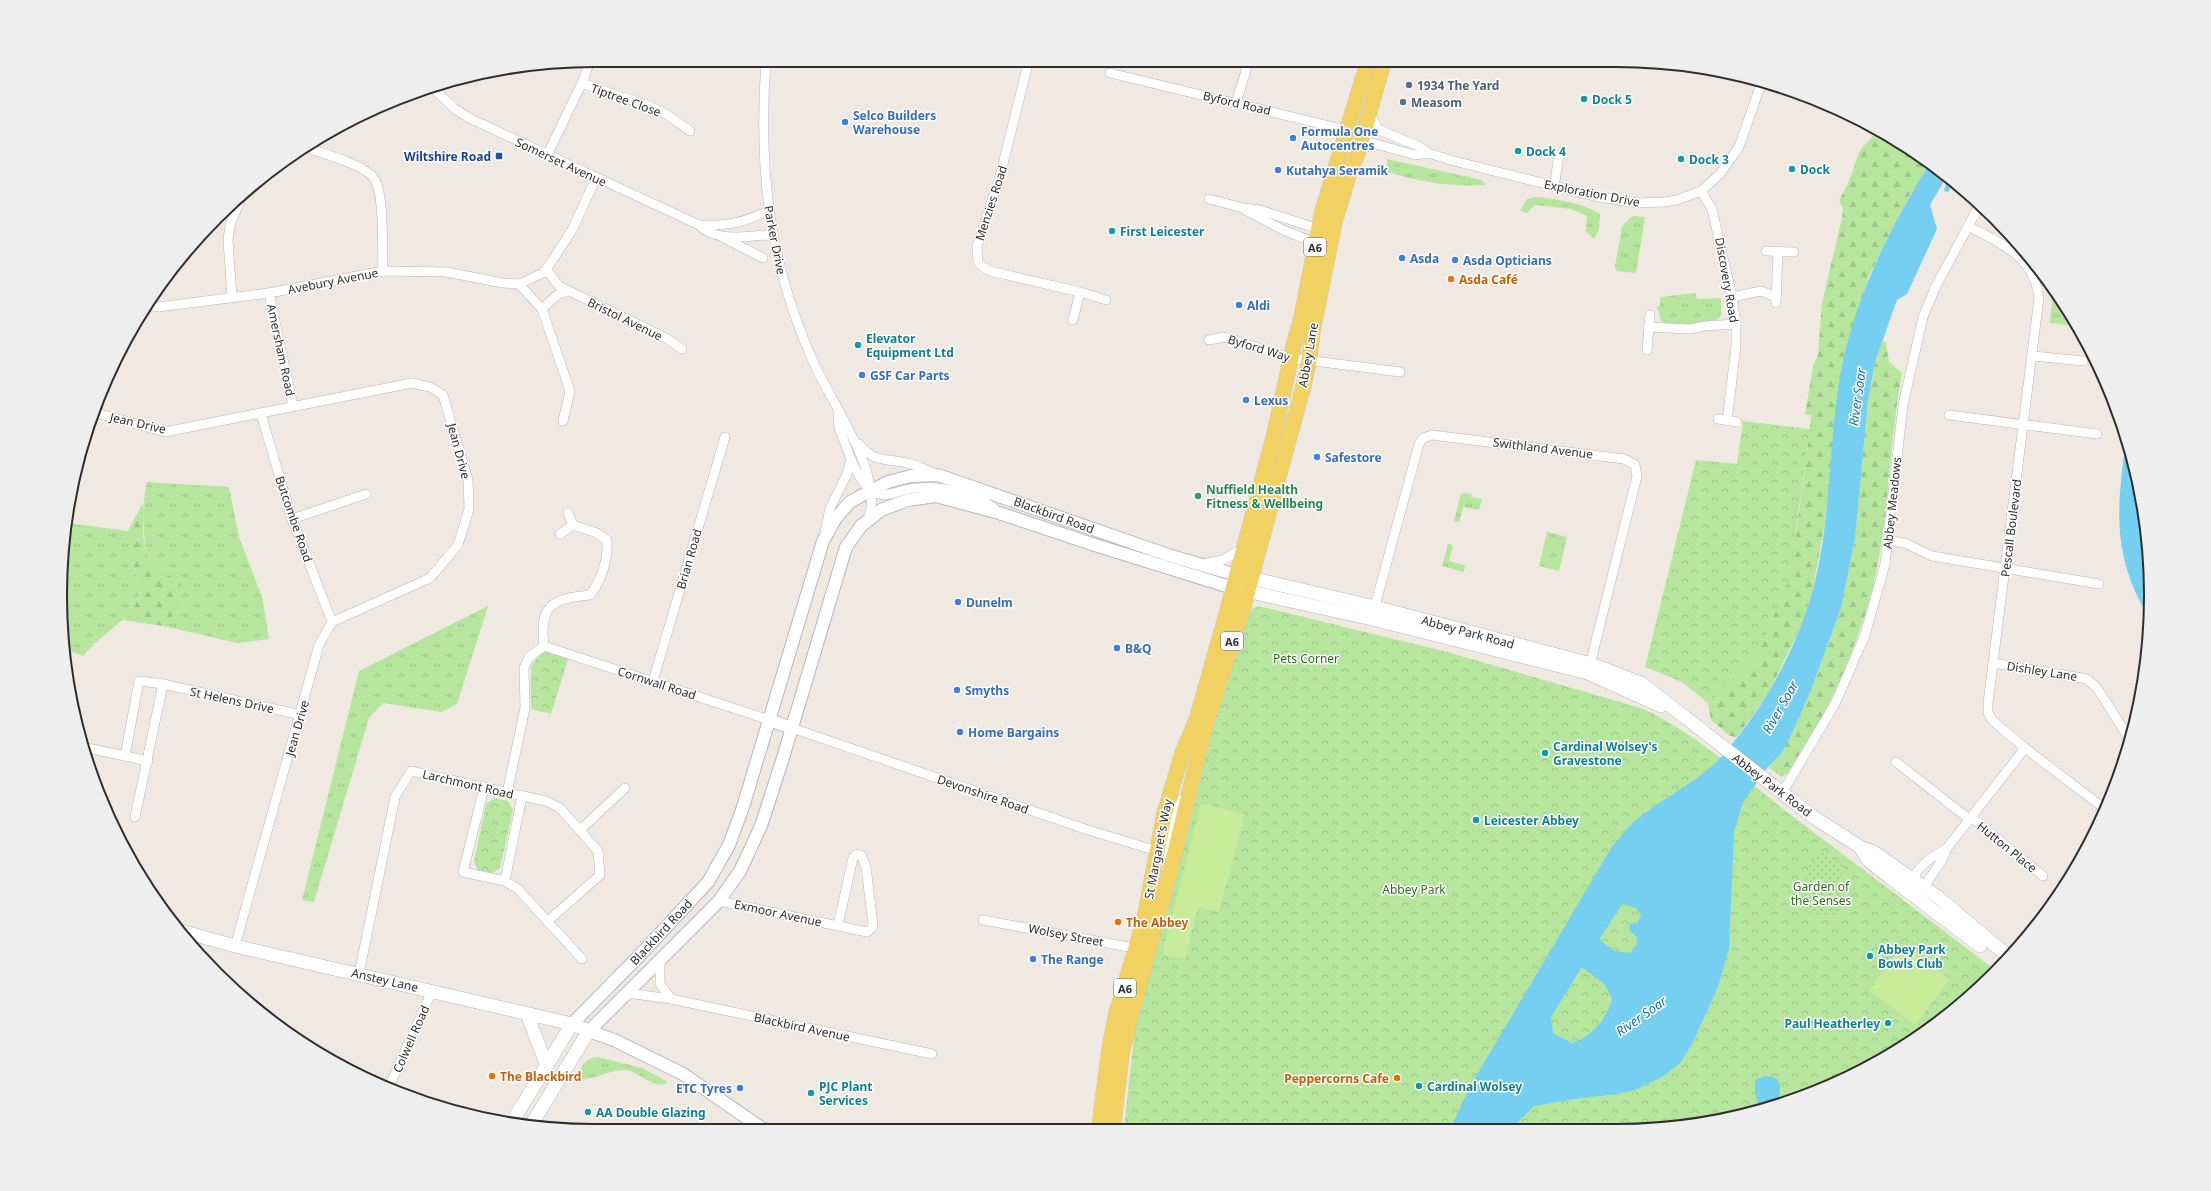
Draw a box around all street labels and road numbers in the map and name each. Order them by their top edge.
street label: Tiptree Close [589,79,664,121]
street label: Byford Road [1201,87,1273,119]
street label: Somerset Avenue [513,133,610,191]
street label: Menzies Road [971,163,1011,243]
street label: Exploration Drive [1543,175,1642,211]
street label: Parker Drive [760,204,790,276]
street label: Discovery Road [1711,236,1743,324]
road number: A6 [1304,238,1326,256]
street label: Avebury Avenue [286,264,380,298]
street label: Bristol Avenue [585,293,666,345]
street label: Amersham Road [263,302,299,398]
street label: Abbey Lane [1294,321,1322,389]
street label: Byford Way [1226,330,1293,366]
street label: Jean Drive [107,408,168,438]
street label: Jean Drive [443,420,475,481]
street label: Swithland Avenue [1492,433,1594,463]
street label: Abbey Meadows [1879,456,1905,550]
street label: Butcombe Road [271,474,317,564]
street label: Pescall Boulevard [1997,478,2025,578]
street label: Blackbird Road [1011,493,1097,537]
street label: Brian Road [672,527,706,591]
street label: Abbey Park Road [1420,611,1516,653]
road number: A6 [1221,632,1243,650]
street label: Dishley Lane [2006,657,2079,685]
street label: Cornwall Road [616,662,698,704]
street label: St Helens Drive [188,683,276,717]
street label: Jean Drive [281,698,313,759]
street label: Abbey Park Road [1729,749,1815,821]
street label: Larchmont Road [421,765,515,803]
street label: Devonshire Road [935,770,1031,818]
street label: St Margaret's Way [1140,797,1176,901]
street label: Hutton Place [1974,818,2041,877]
street label: Blackbird Road [626,895,696,969]
street label: Exmoor Avenue [733,895,824,931]
street label: Wolsey Street [1027,919,1106,951]
street label: Anstey Lane [350,964,420,996]
road number: A6 [1114,979,1136,997]
street label: Colwell Road [389,1003,433,1075]
street label: Blackbird Avenue [752,1009,852,1046]

